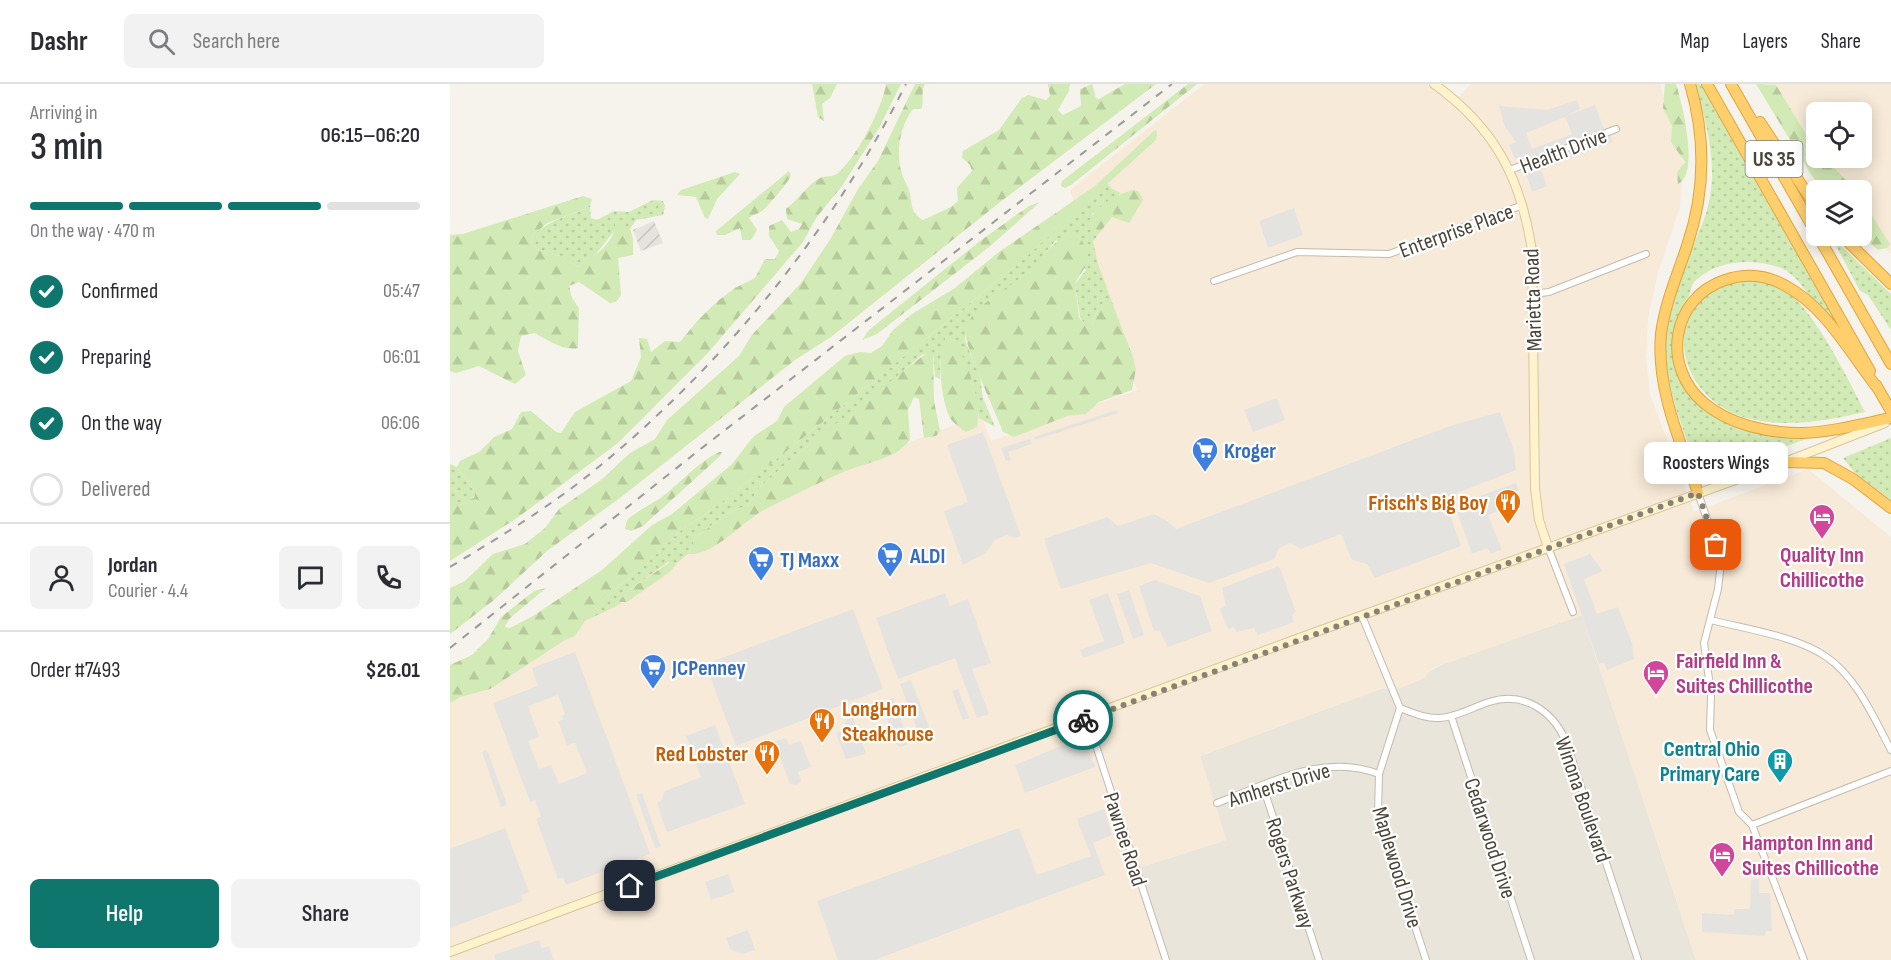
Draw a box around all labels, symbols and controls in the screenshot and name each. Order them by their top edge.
search box [124,14,544,68]
text: Dashr [30,25,88,58]
icon: search [145,25,178,58]
text: Search here [193,28,280,55]
text: Map [1680,29,1709,54]
text: Layers [1742,29,1788,54]
text: Share [1821,29,1861,54]
text: Arriving in [30,101,98,125]
map controls [1806,102,1872,246]
button: locate [1806,102,1872,168]
text: 06:15–06:20 [321,122,420,149]
street label: Health Drive [1516,123,1611,180]
text: 3 min [30,124,103,171]
road number: US 35 [1746,141,1802,177]
button: layers [1806,180,1872,246]
street label: Enterprise Place [1396,198,1517,265]
text: On the way · 470 m [30,219,155,243]
street label: Marietta Road [1518,248,1549,352]
icon: check [30,275,63,308]
text: Confirmed [81,278,158,305]
text: 05:47 [383,279,420,303]
icon: check [30,341,63,374]
text: Preparing [81,344,151,371]
text: 06:01 [383,345,420,369]
icon: check [30,407,63,440]
text: On the way [81,410,162,437]
text: 06:06 [381,411,420,435]
supermarket icon: Kroger [1190,435,1220,473]
place label: Kroger [1224,438,1276,465]
callout: Roosters Wings [1644,443,1788,485]
text: Roosters Wings [1663,451,1769,475]
text: Delivered [81,476,150,503]
restaurant icon: Frisch's Big Boy [1493,487,1523,525]
place label: Frisch's Big Boy [1368,490,1488,517]
hotel icon: Quality Inn Chillicothe [1807,502,1837,540]
pin [1690,519,1741,570]
icon: bag [1699,528,1732,561]
supermarket icon: ALDI [875,540,905,578]
place label: Quality Inn Chillicothe [1780,542,1864,594]
place label: ALDI [909,543,945,570]
supermarket icon: TJ Maxx [746,544,776,582]
button: person [30,546,93,609]
button: chat [279,546,342,609]
button: phone [357,546,420,609]
place label: TJ Maxx [780,547,839,574]
text: Jordan [108,552,157,579]
text: Courier · 4.4 [108,579,188,603]
place label: Fairfield Inn & Suites Chillicothe [1676,648,1813,700]
supermarket icon: JCPenney [638,652,668,690]
place label: JCPenney [671,655,746,682]
text: Order #7493 [30,657,121,684]
text: $26.01 [365,657,420,684]
hotel icon: Fairfield Inn & Suites Chillicothe [1641,658,1671,696]
courier [1053,690,1113,750]
place label: LongHorn Steakhouse [842,696,934,748]
icon: bike [1067,704,1100,737]
restaurant icon: LongHorn Steakhouse [807,706,837,744]
street label: Winona Boulevard [1548,733,1617,866]
place label: Central Ohio Primary Care [1660,736,1760,788]
restaurant icon: Red Lobster [752,738,782,776]
place label: Red Lobster [656,741,748,768]
building icon: Central Ohio Primary Care [1765,746,1795,784]
street label: Amherst Drive [1224,757,1333,814]
street label: Cedarwood Drive [1457,775,1522,902]
street label: Pawnee Road [1097,789,1152,890]
street label: Maplewood Drive [1365,804,1428,931]
street label: Rogers Parkway [1259,815,1320,933]
place label: Hampton Inn and Suites Chillicothe [1742,830,1879,882]
hotel icon: Hampton Inn and Suites Chillicothe [1707,840,1737,878]
pin [604,860,655,911]
icon: home [613,869,646,902]
button: Help [30,879,219,948]
button: Share [231,879,420,948]

